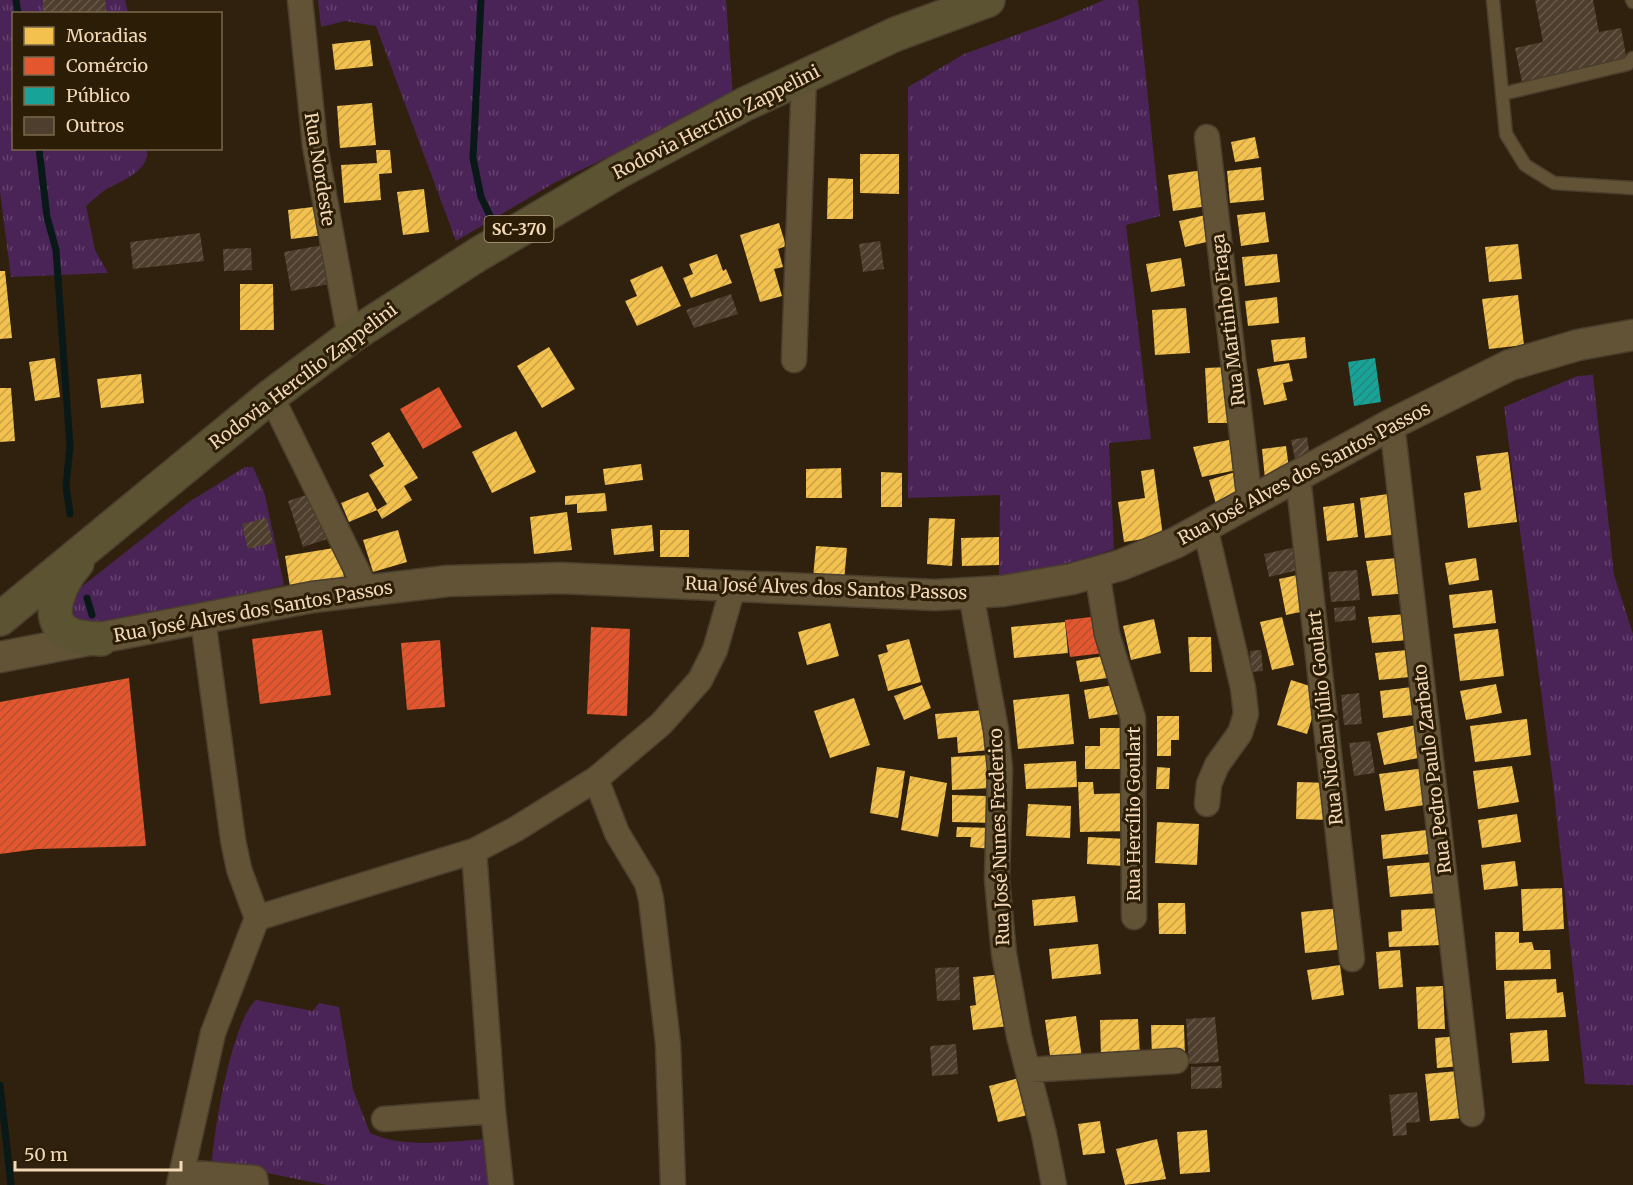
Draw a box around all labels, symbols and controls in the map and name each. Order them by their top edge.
legend [12,12,222,150]
text: Moradias [66,24,147,47]
text: Comércio [66,54,148,77]
street label: Rodovia Hercílio Zappelini [609,60,824,184]
text: Público [66,84,130,107]
street label: Rua Nordeste [300,111,340,227]
text: Outros [66,114,125,137]
road number: SC-370 [484,216,554,242]
street label: Rua Martinho Fraga [1206,232,1250,407]
street label: Rodovia Hercílio Zappelini [204,298,402,454]
street label: Rua José Alves dos Santos Passos [1174,396,1434,550]
street label: Rua José Alves dos Santos Passos [684,572,968,604]
street label: Rua José Alves dos Santos Passos [112,575,394,647]
street label: Rua Nicolau Júlio Goulart [1302,609,1348,827]
street label: Rua Pedro Paulo Zarbato [1408,663,1456,875]
street label: Rua Hercílio Goulart [1122,726,1145,902]
street label: Rua José Nunes Frederico [984,728,1014,946]
scale bar [15,1134,182,1172]
text: 50 m [24,1143,68,1166]

